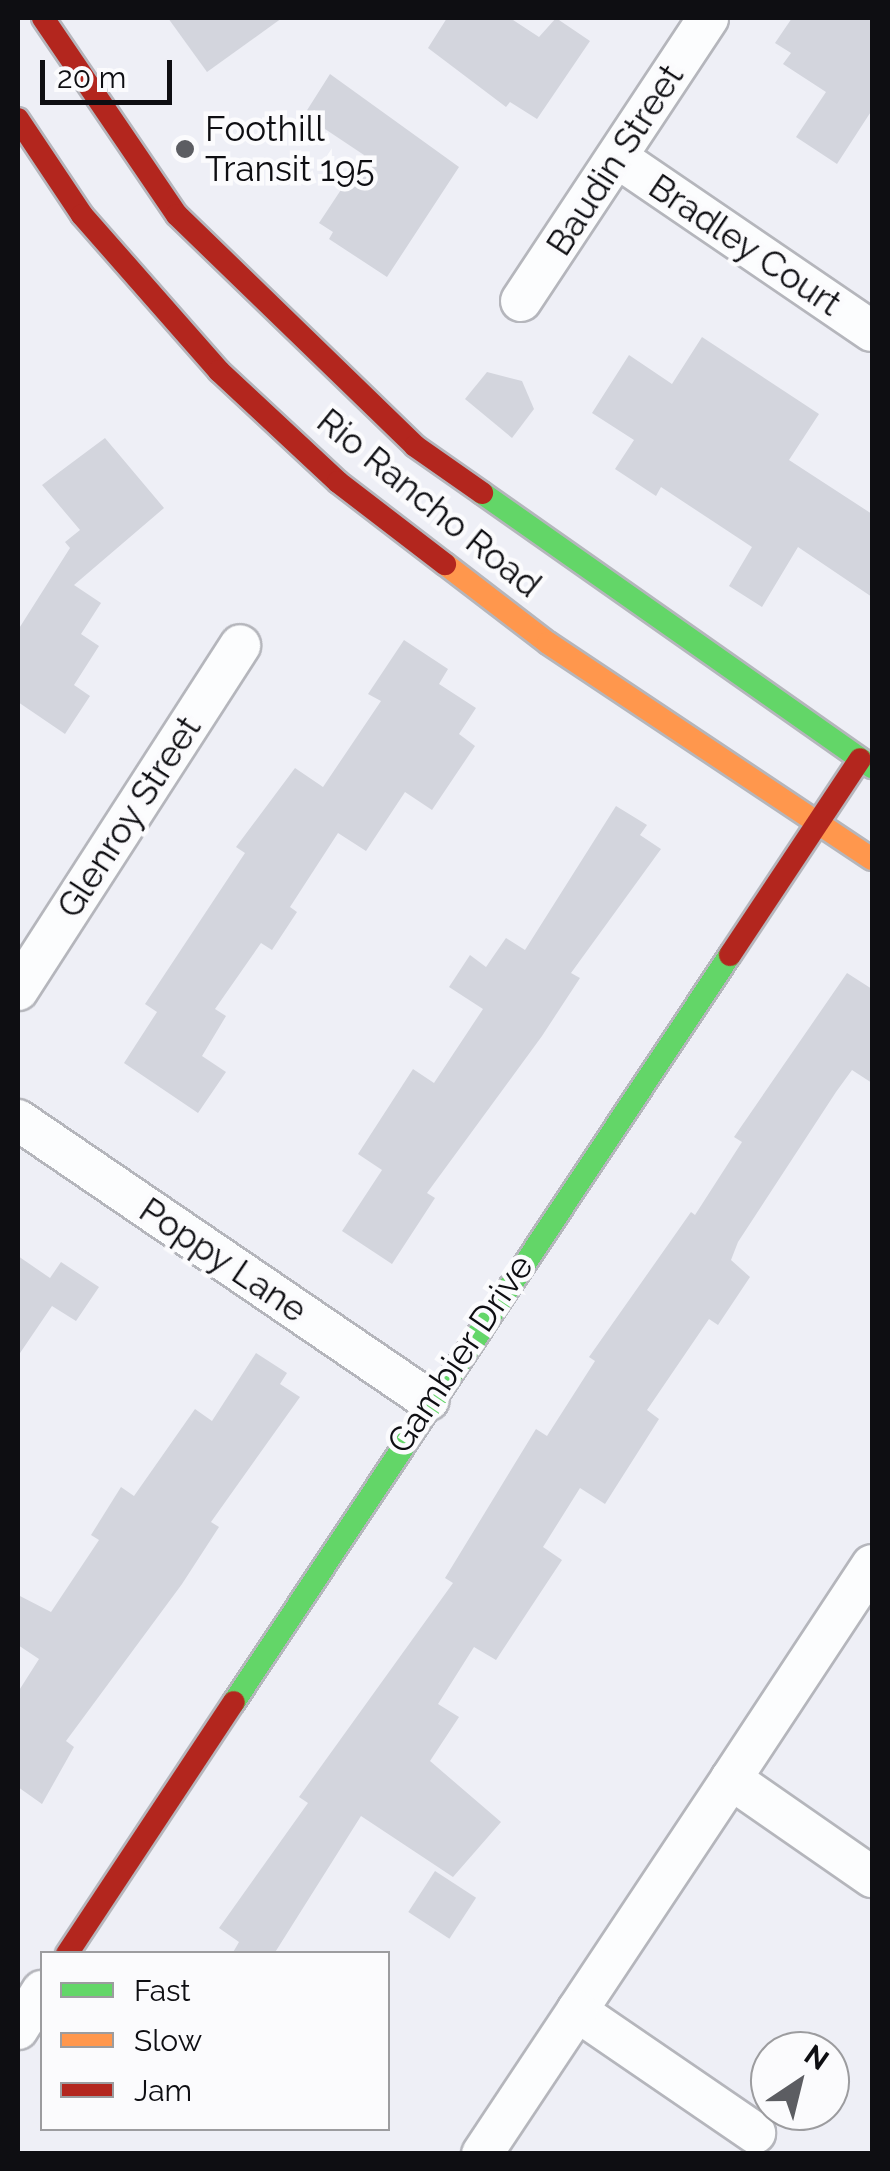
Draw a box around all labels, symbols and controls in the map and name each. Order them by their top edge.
scale bar [45,40,178,102]
street label: Baudin Street [538,57,692,263]
text: 20 m [57,60,126,95]
place label: Foothill Transit 195 [205,108,375,190]
marker: Foothill Transit 195 [174,138,196,160]
street label: Bradley Court [641,165,849,325]
street label: Rio Rancho Road [309,400,549,606]
street label: Glenroy Street [48,708,210,926]
street label: Poppy Lane [131,1189,315,1331]
street label: Gambier Drive [378,1247,542,1461]
legend [40,1951,390,2131]
text: Fast [134,1973,191,2008]
text: Slow [134,2023,202,2058]
north arrow [750,2031,850,2131]
text: N [798,2038,835,2077]
text: Jam [134,2073,192,2108]

